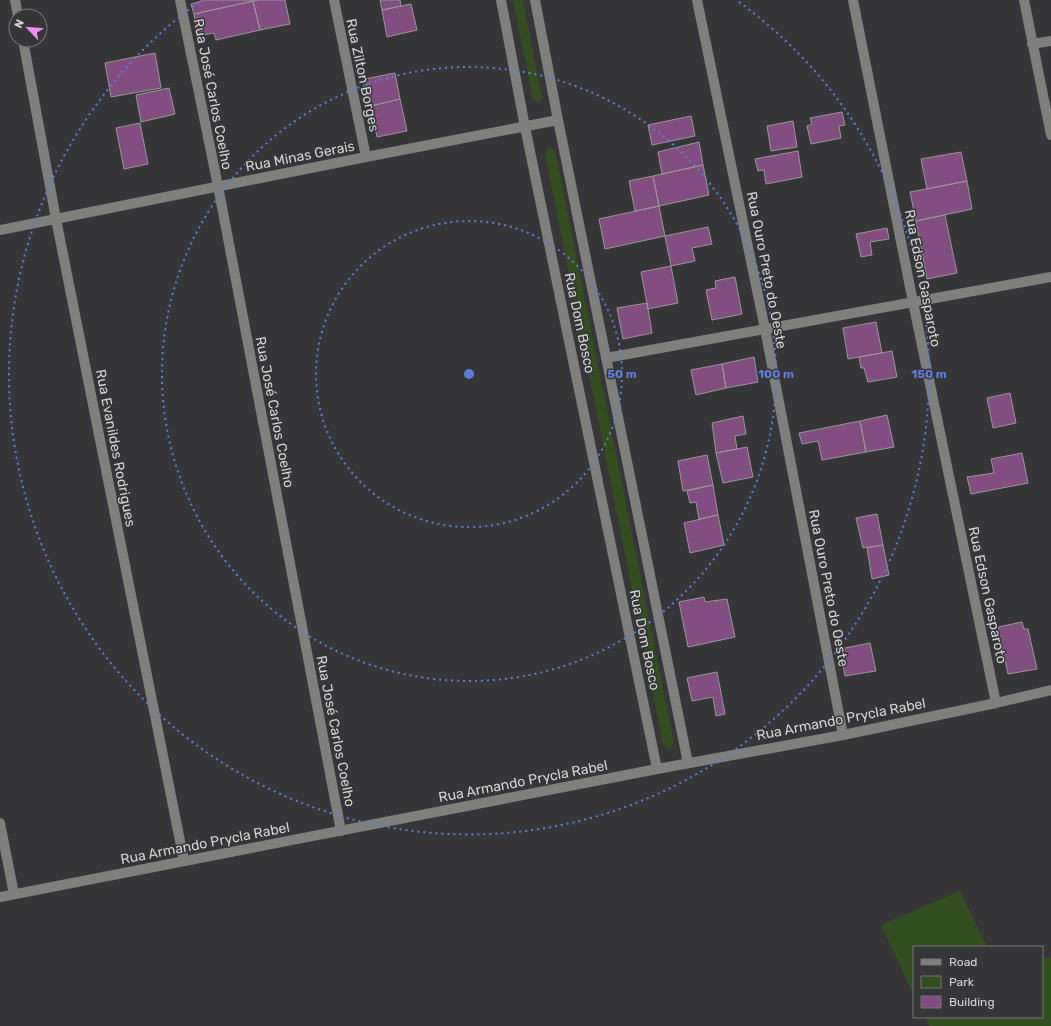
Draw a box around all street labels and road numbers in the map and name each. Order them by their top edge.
street label: Rua José Carlos Coelho [190,17,236,171]
street label: Rua Zilton Borges [342,17,383,133]
street label: Rua Minas Gerais [244,138,356,175]
street label: Rua Ouro Preto do Oeste [743,190,790,350]
street label: Rua Edson Gasparoto [901,208,944,348]
street label: Rua Dom Bosco [561,271,598,375]
street label: Rua José Carlos Coelho [252,335,298,489]
street label: Rua Evanildes Rodrigues [92,368,139,528]
street label: Rua Ouro Preto do Oeste [805,508,852,668]
street label: Rua Edson Gasparoto [965,525,1010,665]
street label: Rua Dom Bosco [626,588,663,692]
street label: Rua José Carlos Coelho [313,654,359,808]
street label: Rua Armando Prycla Rabel [755,695,927,744]
street label: Rua Armando Prycla Rabel [437,757,609,806]
street label: Rua Armando Prycla Rabel [119,819,291,868]

